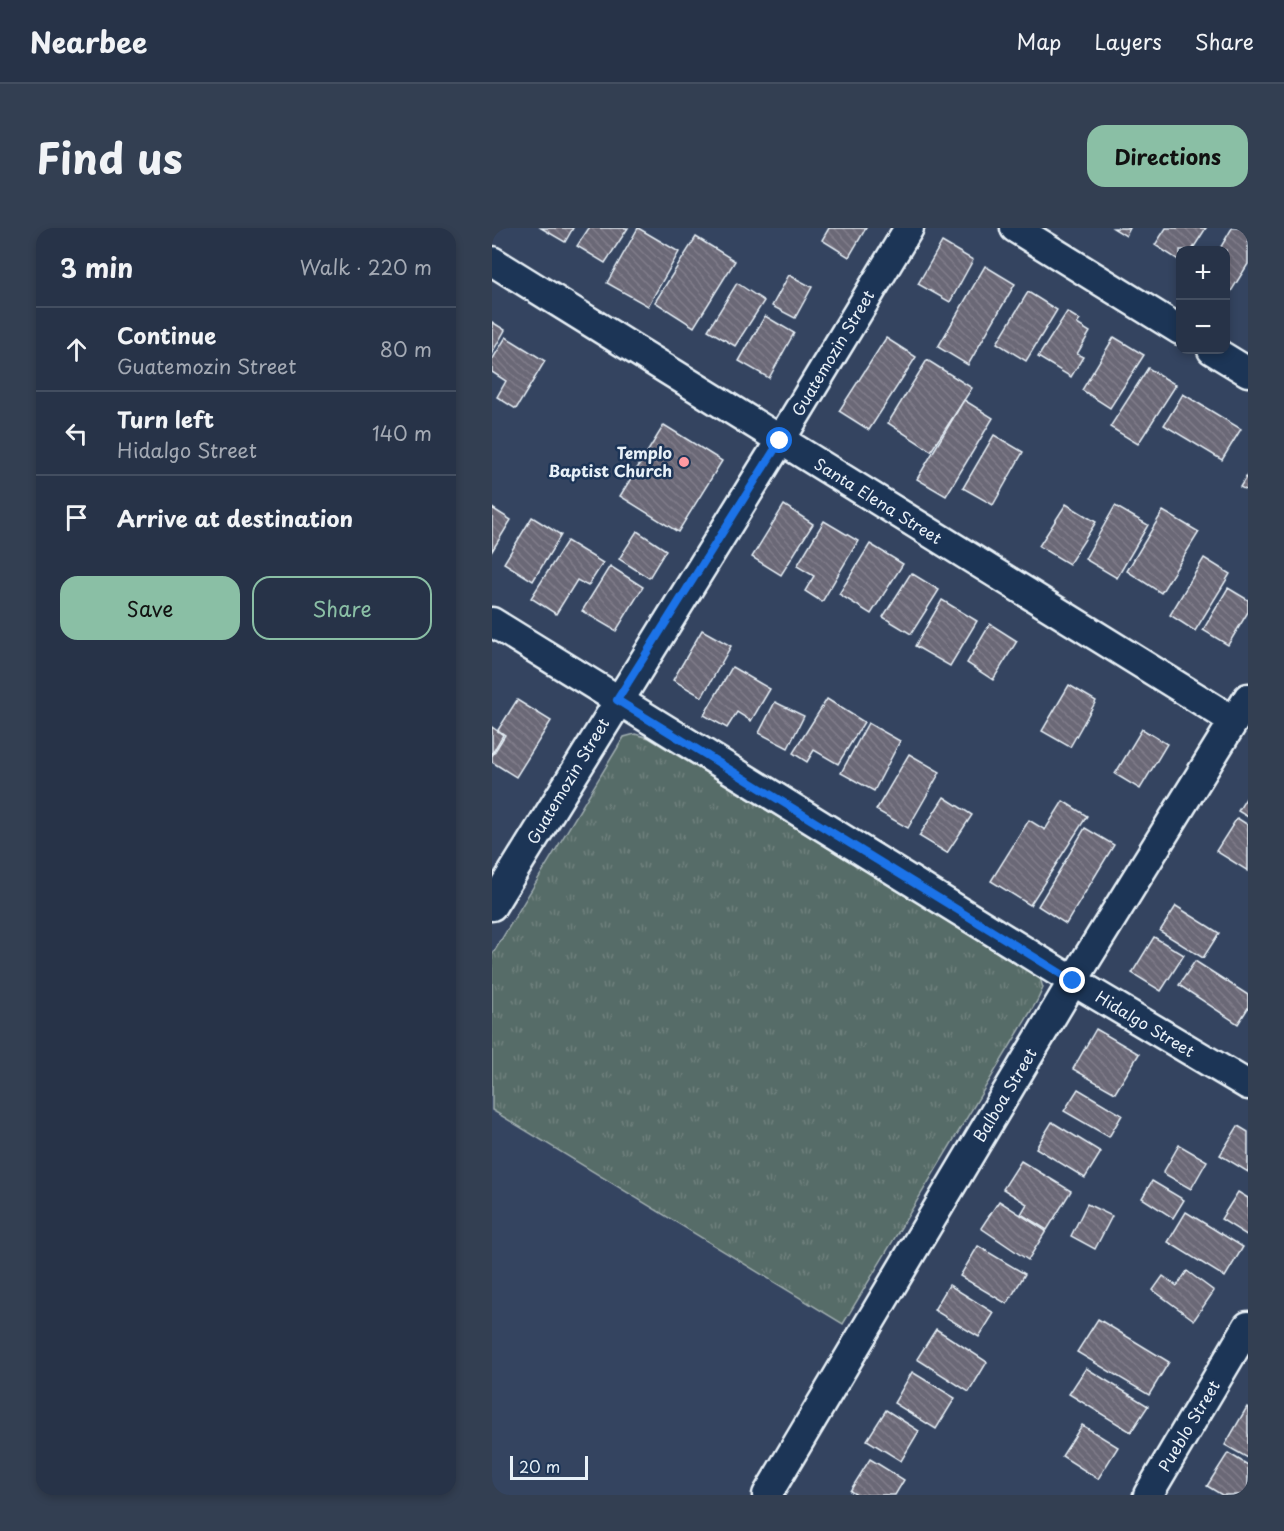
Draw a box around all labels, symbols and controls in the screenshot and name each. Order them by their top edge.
text: Nearbee [30,20,147,63]
text: Map [1017,25,1061,57]
text: Layers [1094,25,1162,57]
text: Share [1195,25,1254,57]
text: Find us [36,125,183,188]
button: Directions [1087,125,1248,187]
map controls [1176,246,1230,354]
button: + [1176,246,1230,300]
text: 3 min [60,248,133,287]
text: Walk · 220 m [300,252,432,282]
street label: Guatemozin Street [785,284,880,420]
button: − [1176,300,1230,354]
text: Continue [117,318,216,351]
icon: ahead [60,333,93,366]
text: 80 m [380,334,432,364]
text: Guatemozin Street [117,351,297,381]
text: Turn left [117,402,214,435]
icon: left [60,417,93,450]
text: 140 m [372,418,432,448]
route start [766,427,792,453]
text: Hidalgo Street [117,435,257,465]
place label: Templo Baptist Church [548,440,672,482]
street label: Santa Elena Street [810,451,947,549]
marker: Templo Baptist Church [677,455,691,469]
icon: arrive [60,501,93,534]
text: Arrive at destination [117,501,353,534]
button: Save [60,576,240,640]
button: Share [252,576,432,640]
street label: Guatemozin Street [520,712,615,848]
route end [1059,967,1085,993]
street label: Hidalgo Street [1091,984,1200,1063]
street label: Balboa Street [967,1042,1042,1146]
street label: Pueblo Street [1151,1375,1225,1476]
scale bar [510,1453,588,1480]
text: 20 m [519,1454,560,1478]

